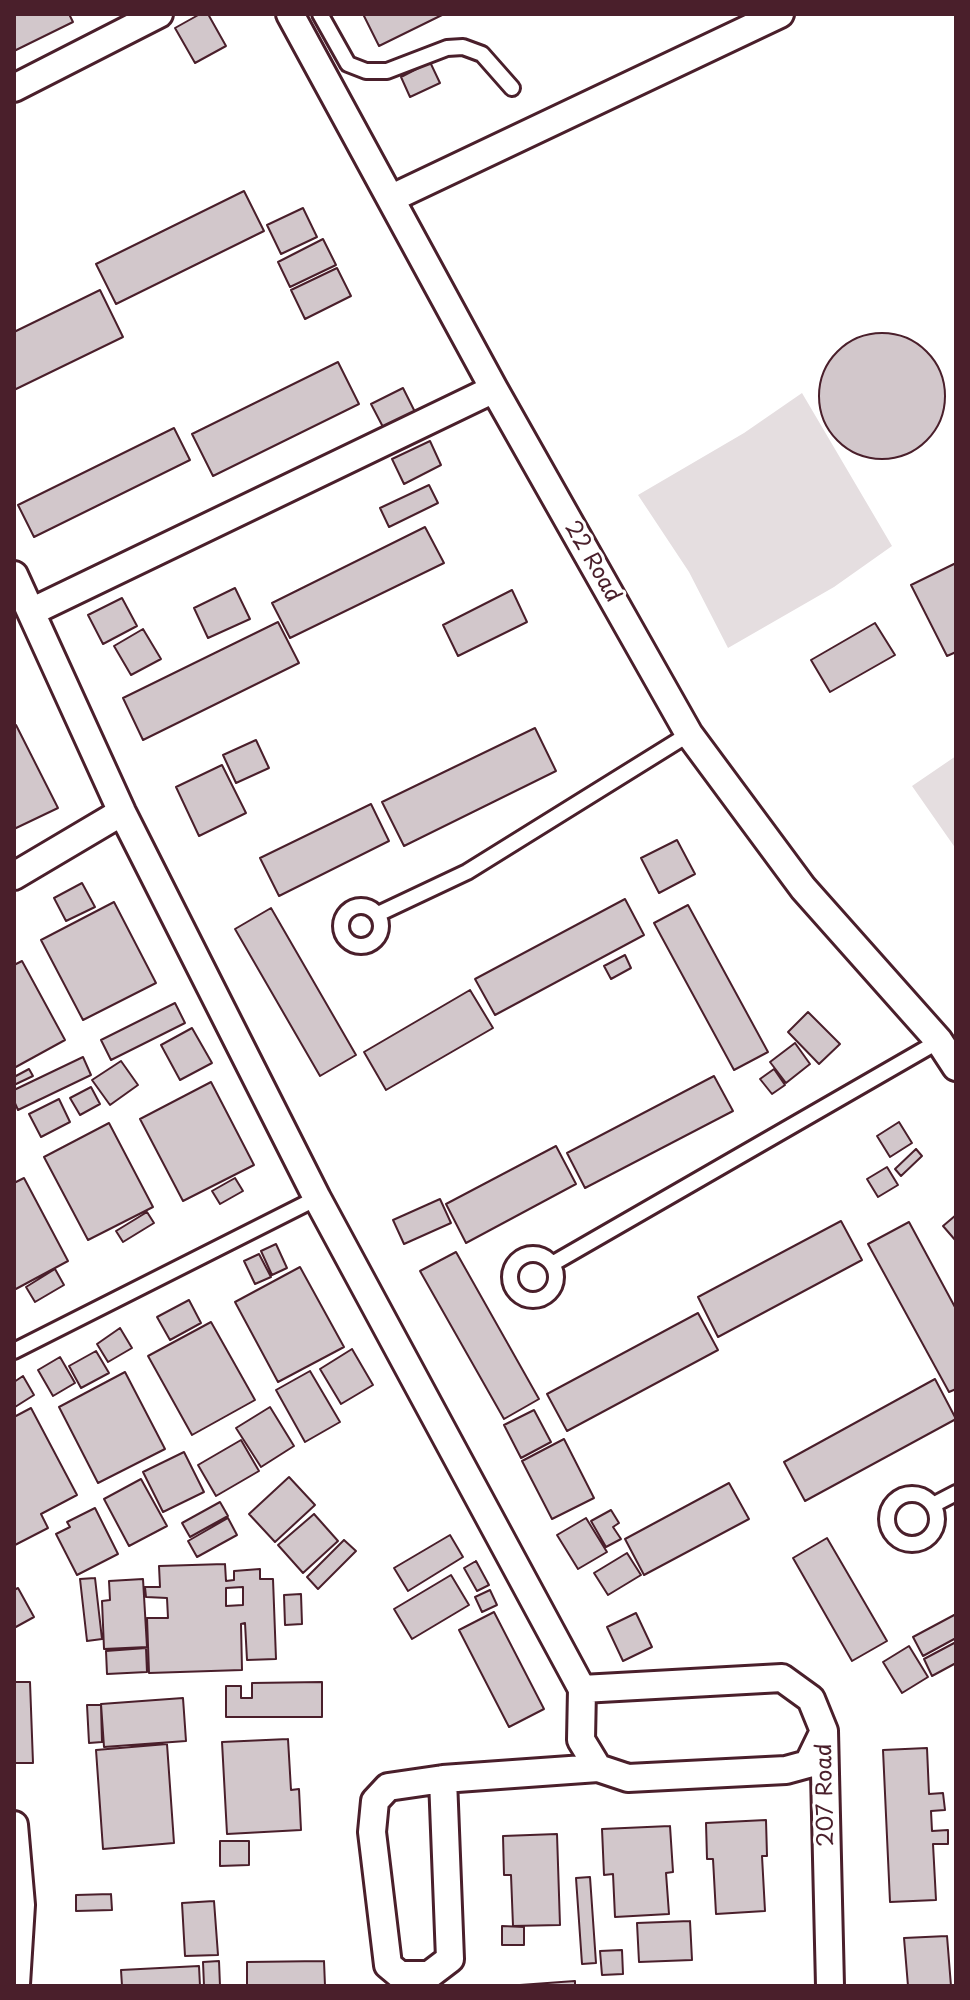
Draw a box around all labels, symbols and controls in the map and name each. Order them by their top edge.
street label: 22 Road [558,516,626,608]
street label: 207 Road [812,1743,840,1847]

